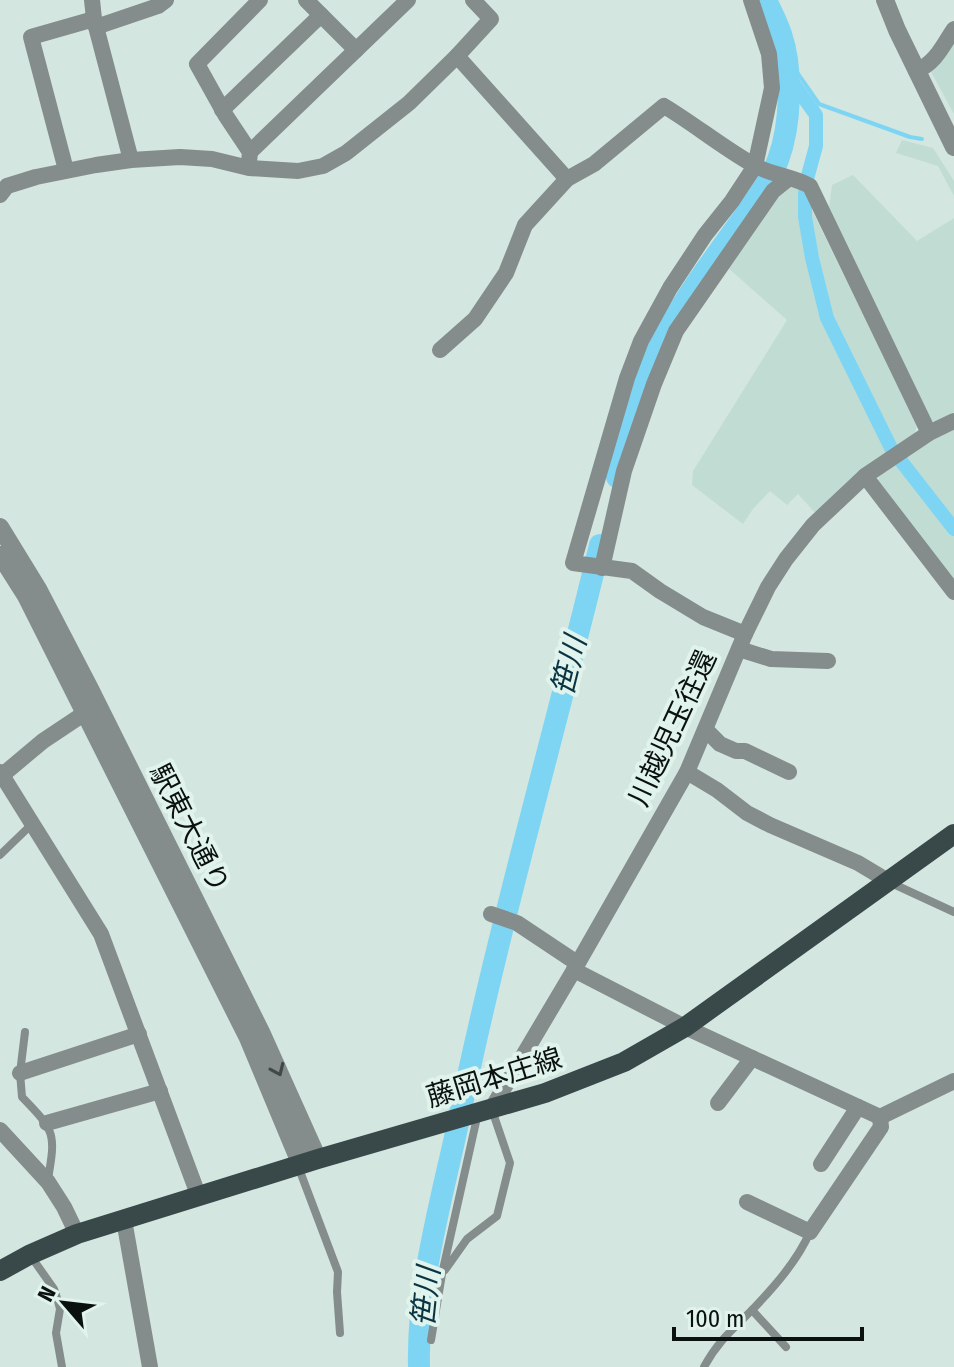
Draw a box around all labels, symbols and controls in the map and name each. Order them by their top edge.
water label: 笹川 [544,630,594,699]
street label: 川越児玉往還 [622,645,723,811]
street label: 駅東大通り [143,758,236,898]
street label: 藤岡本庄線 [422,1041,566,1114]
one-way arrow [268,1062,284,1076]
water label: 笹川 [405,1262,447,1329]
north arrow [24,1263,104,1343]
text: N [32,1282,62,1306]
scale bar [674,1291,862,1341]
text: 100 m [686,1305,744,1333]

